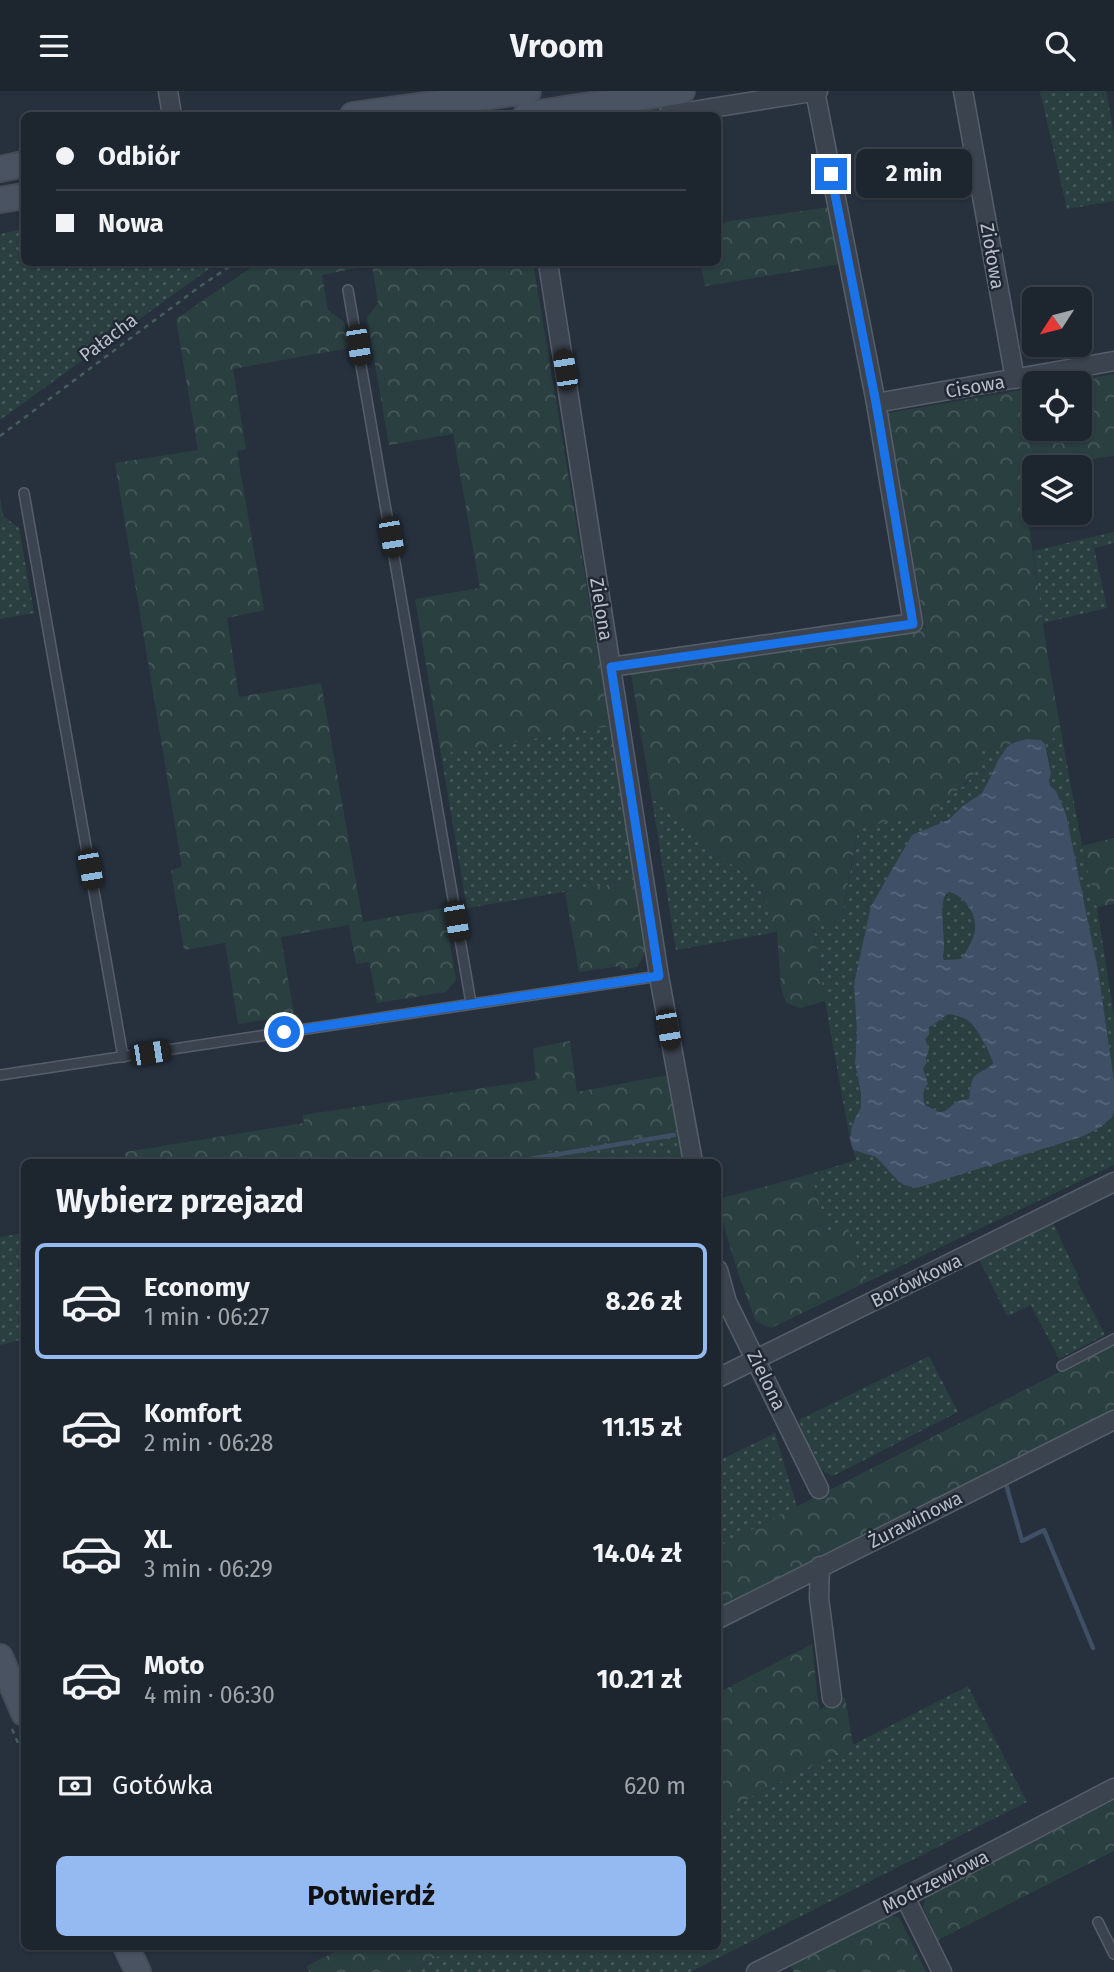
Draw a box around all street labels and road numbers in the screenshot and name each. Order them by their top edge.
street label: Ziołowa [975,221,1010,291]
street label: Pałacha [75,308,142,367]
street label: Cisowa [944,370,1006,403]
street label: Zielona [585,576,618,642]
street label: Borówkowa [867,1249,966,1312]
street label: Zielona [742,1347,791,1414]
street label: Żurawinowa [864,1486,966,1553]
street label: Modrzewiowa [878,1845,992,1918]

